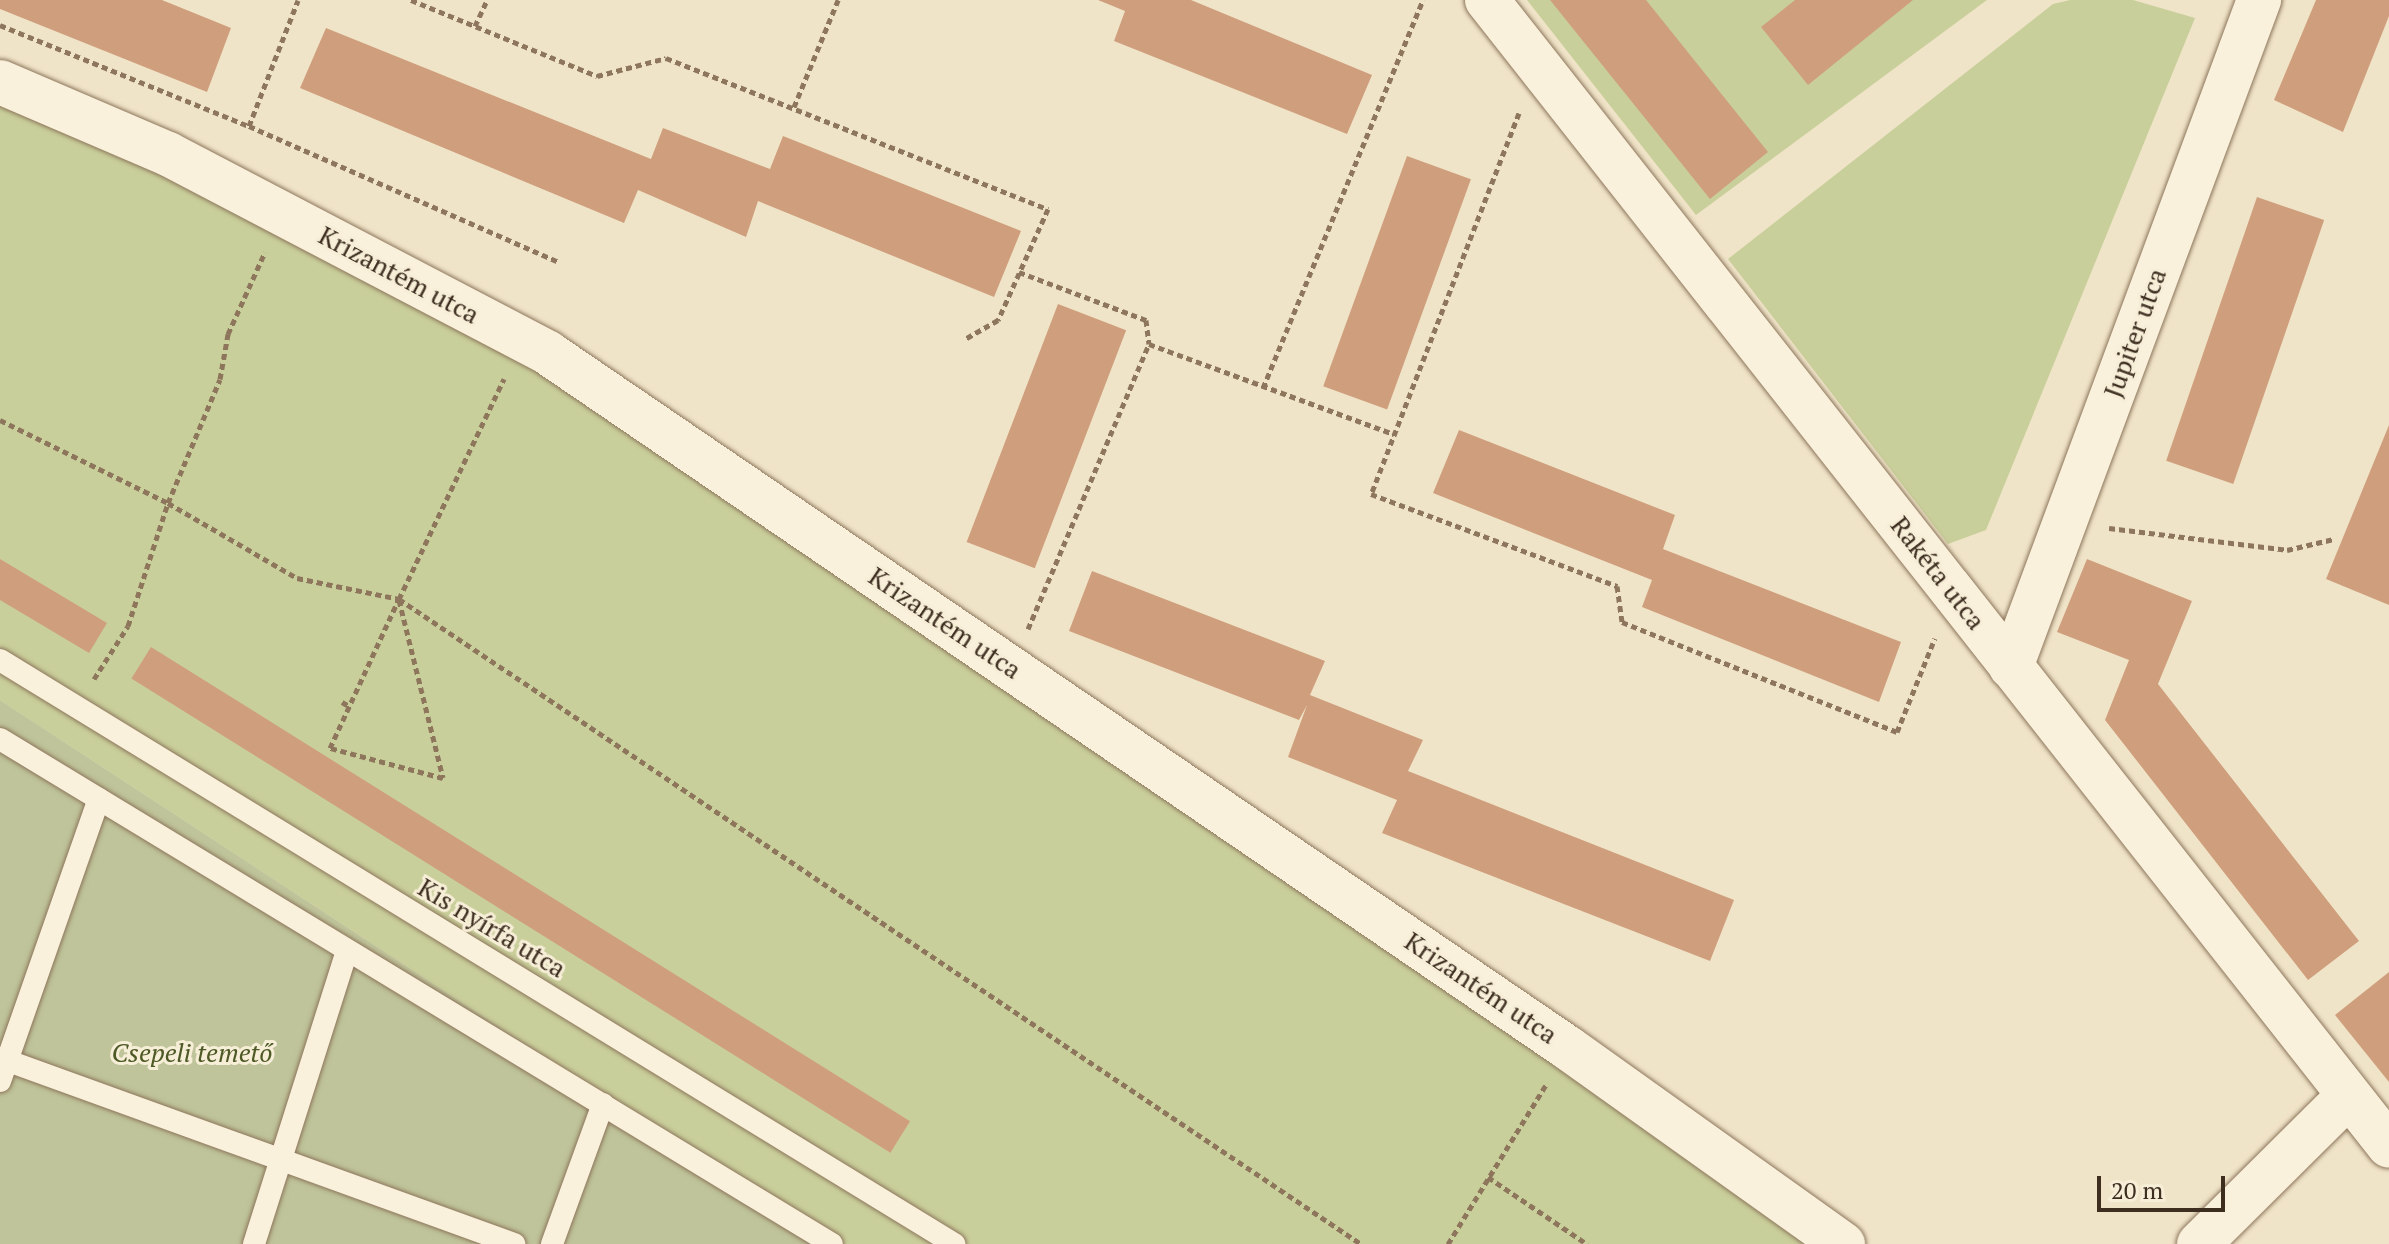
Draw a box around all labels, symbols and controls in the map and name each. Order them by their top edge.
street label: Krizantém utca [313,220,485,330]
street label: Jupiter utca [2097,264,2173,402]
street label: Rakéta utca [1884,510,1992,636]
street label: Krizantém utca [863,561,1027,685]
street label: Kis nyírfa utca [413,872,571,984]
street label: Krizantém utca [1399,926,1563,1050]
park label: Csepeli temető [112,1037,272,1069]
scale bar [2101,1160,2229,1210]
text: 20 m [2111,1174,2163,1206]

